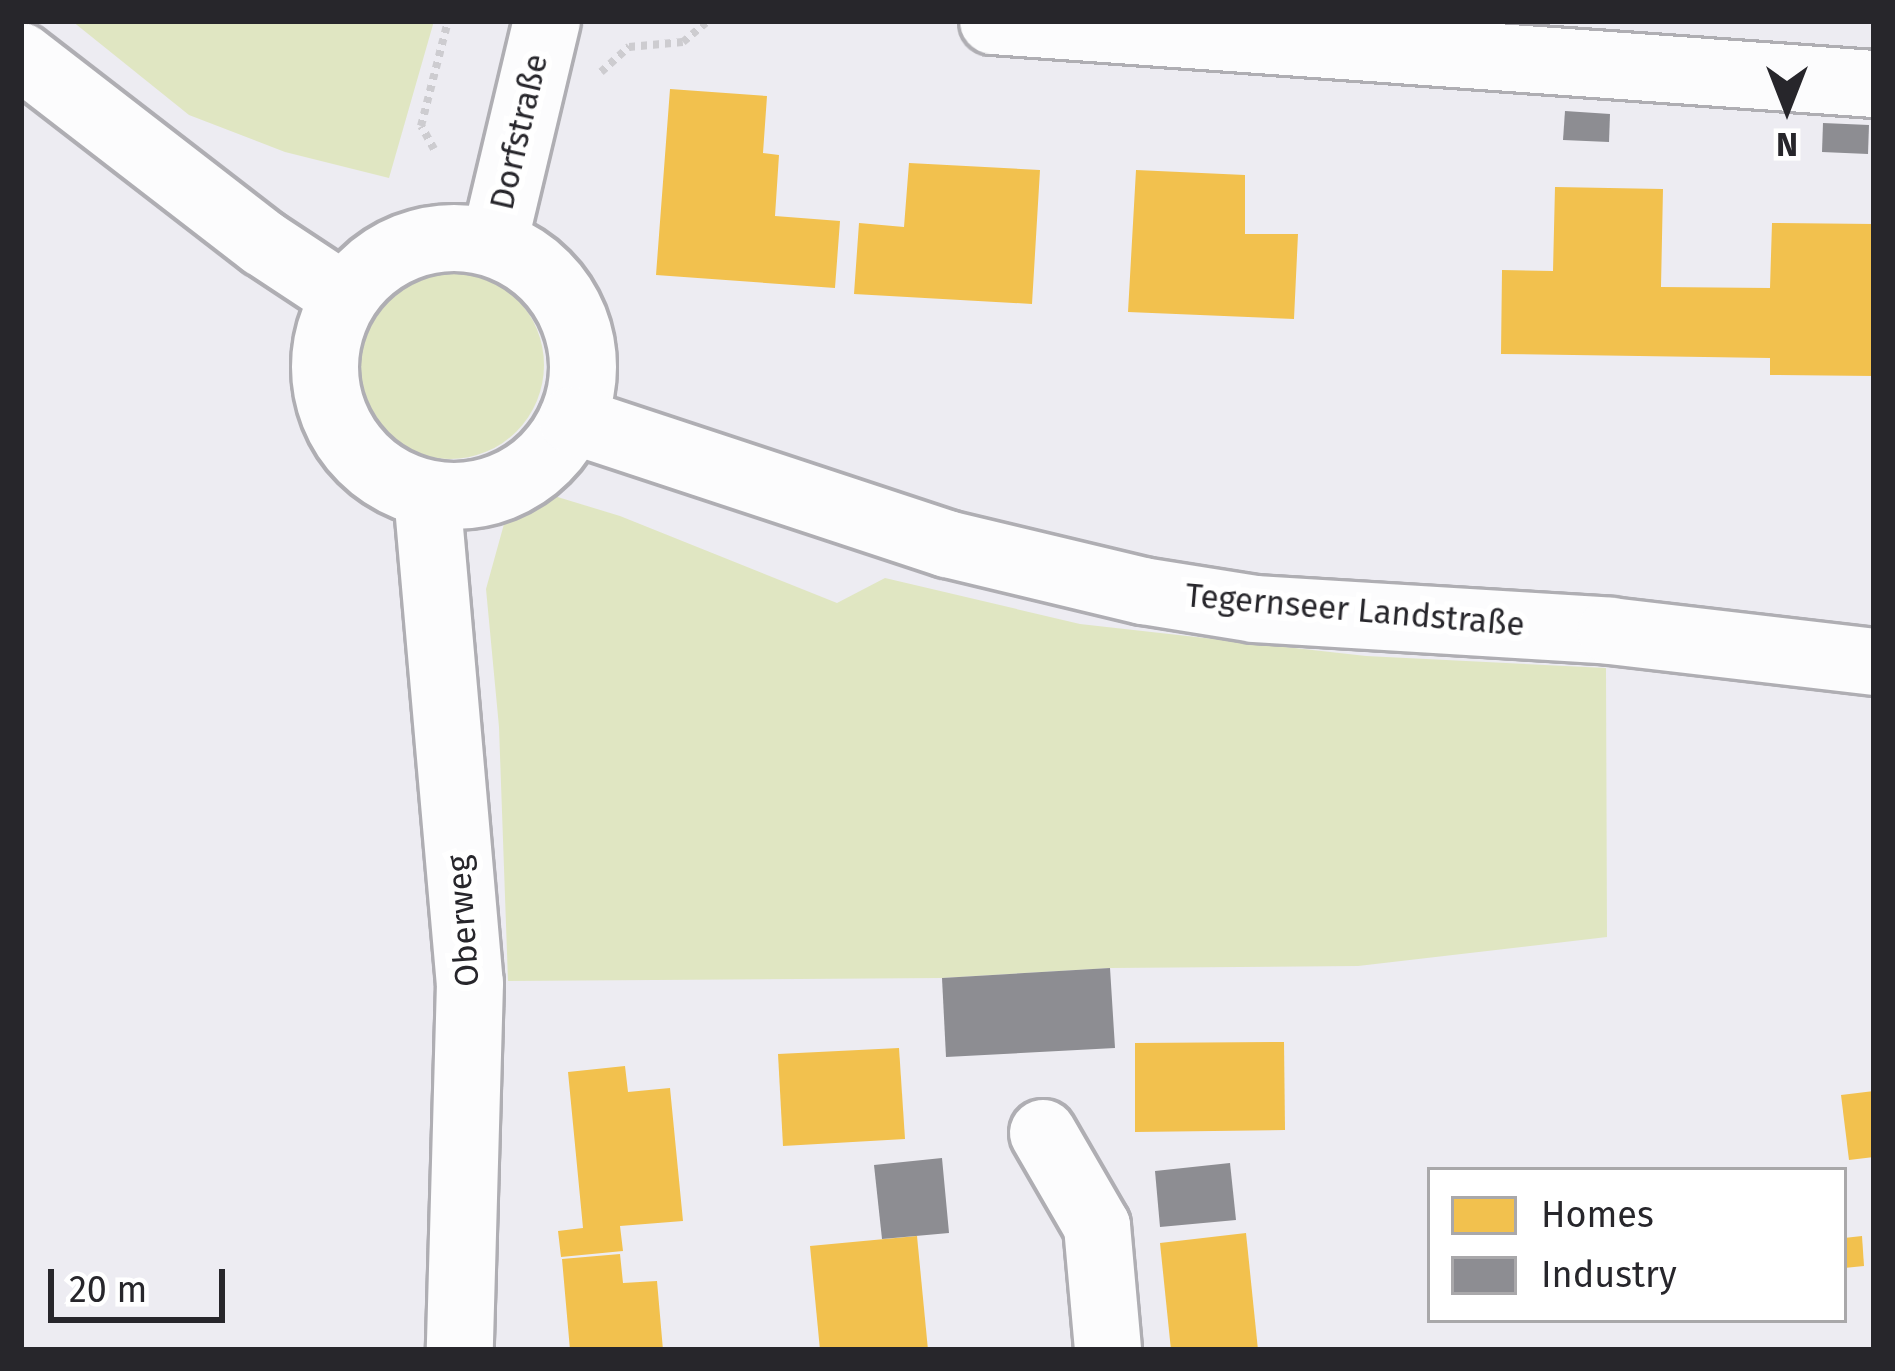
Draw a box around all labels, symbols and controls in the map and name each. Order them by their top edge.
north arrow [1727,48,1847,168]
street label: Dorfstraße [483,50,557,214]
text: N [1776,124,1798,164]
street label: Tegernseer Landstraße [1184,576,1526,646]
street label: Oberweg [440,854,488,988]
legend [1427,1167,1847,1323]
text: Homes [1541,1193,1654,1237]
scale bar [54,1245,231,1319]
text: Industry [1541,1253,1677,1297]
text: 20 m [69,1268,147,1312]

